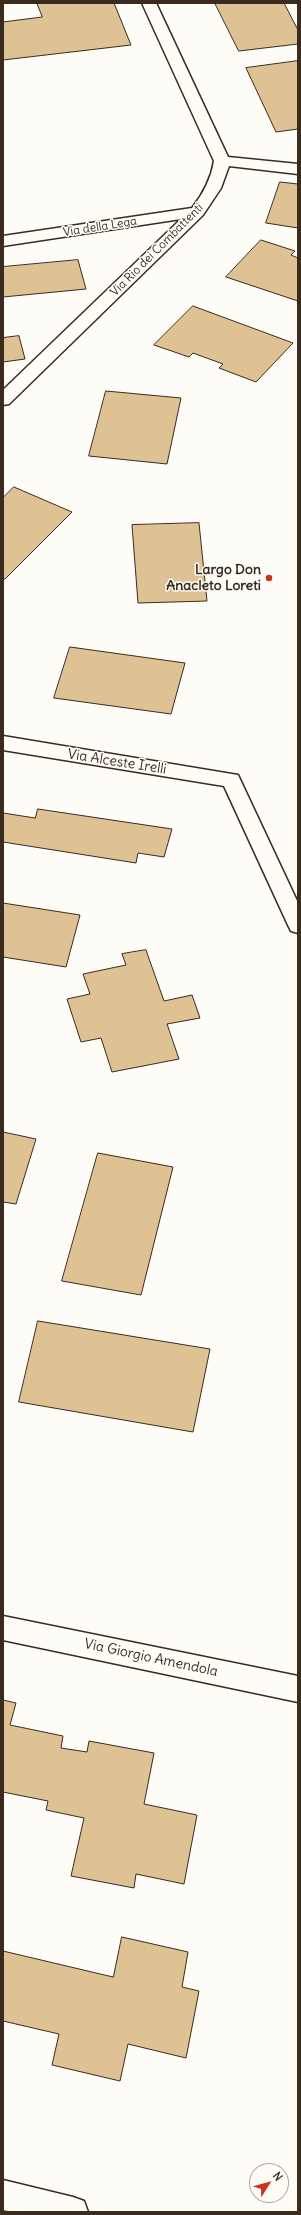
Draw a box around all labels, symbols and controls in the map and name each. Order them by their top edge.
street label: Via Rio dei Combattenti [108,201,206,299]
street label: Via della Lega [62,214,138,240]
place label: Largo Don Anacleto Loreti [166,562,261,594]
marker: Largo Don Anacleto Loreti [264,573,274,583]
street label: Via Alceste Irelli [66,746,168,778]
street label: Via Giorgio Amendola [83,1636,219,1680]
north arrow [249,2163,289,2203]
text: N [270,2169,286,2184]

